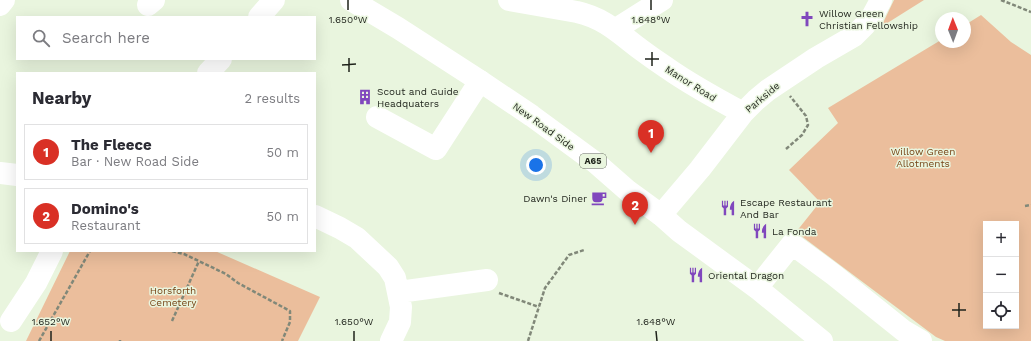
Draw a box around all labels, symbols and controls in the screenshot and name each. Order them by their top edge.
place label: Willow Green Christian Fellowship [819,8,918,31]
church icon: Willow Green Christian Fellowship [798,10,816,28]
north arrow [935,12,971,48]
text: 1.650°W [329,14,368,25]
text: 1.648°W [632,14,671,25]
search box [16,16,316,60]
icon: search [30,27,52,49]
text: Search here [62,29,150,47]
street label: Manor Road [663,63,718,103]
street label: Parkside [743,80,782,115]
place label: Scout and Guide Headquaters [377,86,459,109]
text: Nearby [32,88,91,108]
building icon: Scout and Guide Headquaters [356,88,374,106]
text: 2 results [245,91,300,106]
street label: New Road Side [511,100,577,153]
pin: 1 [638,120,664,153]
text: The Fleece [71,136,152,154]
text: 1 [43,145,49,160]
text: 50 m [267,145,299,160]
park label: Willow Green Allotments [891,146,955,169]
text: Bar · New Road Side [71,154,199,169]
road number: A65 [580,154,606,168]
your location [526,155,546,175]
cafe icon: Dawn's Diner [590,189,608,207]
pin: 2 [622,192,648,225]
place label: Dawn's Diner [523,193,587,204]
place label: Escape Restaurant And Bar [740,197,833,220]
restaurant icon: Escape Restaurant And Bar [719,199,737,217]
text: Domino's [71,200,139,218]
text: 2 [42,209,50,224]
text: 50 m [267,209,299,224]
text: Restaurant [71,218,141,233]
map controls [983,221,1019,329]
button: + [983,221,1019,257]
restaurant icon: La Fonda [751,222,769,240]
place label: La Fonda [772,226,817,237]
button: − [983,257,1019,293]
restaurant icon: Oriental Dragon [687,266,705,284]
place label: Oriental Dragon [708,270,784,281]
park label: Horsforth Cemetery [150,285,197,308]
button: locate [983,293,1019,329]
text: 1.652°W [32,316,71,327]
text: 1.650°W [335,316,374,327]
text: 1.648°W [637,316,676,327]

